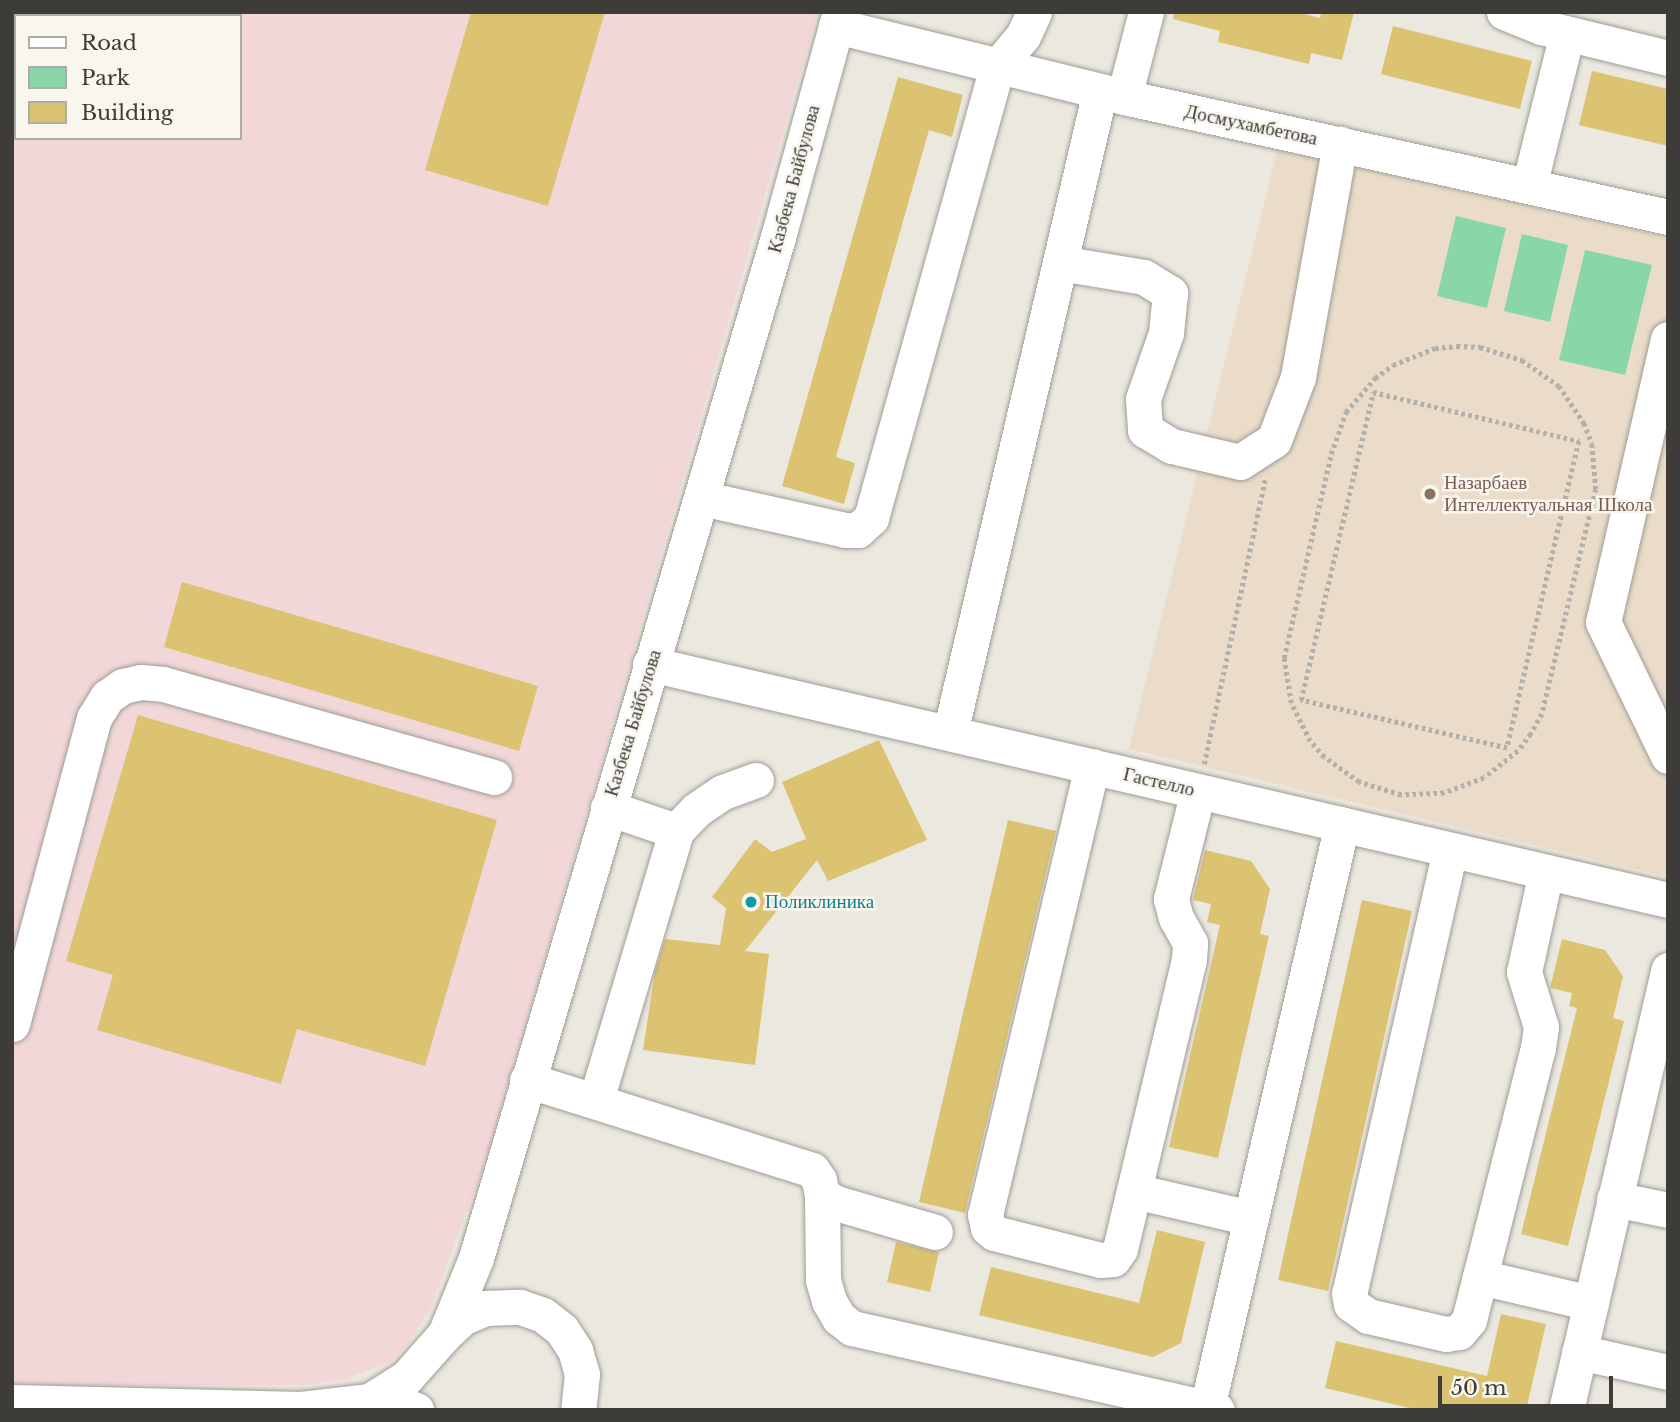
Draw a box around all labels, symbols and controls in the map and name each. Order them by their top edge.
legend [14,14,242,140]
text: Road [81,30,137,56]
text: Park [81,65,130,91]
text: Building [81,100,173,126]
street label: Досмухамбетова [1183,100,1319,150]
street label: Казбека Байбулова [763,102,825,256]
place label: Назарбаев Интеллектуальная Школа [1444,472,1652,516]
marker: Назарбаев Интеллектуальная Школа [1422,486,1438,502]
street label: Казбека Байбулова [600,647,666,799]
street label: Гастелло [1121,763,1197,801]
place label: Поликлиника [765,891,874,913]
marker: Поликлиника [743,894,759,910]
scale bar [1442,1362,1617,1406]
text: 50 m [1451,1375,1506,1401]

